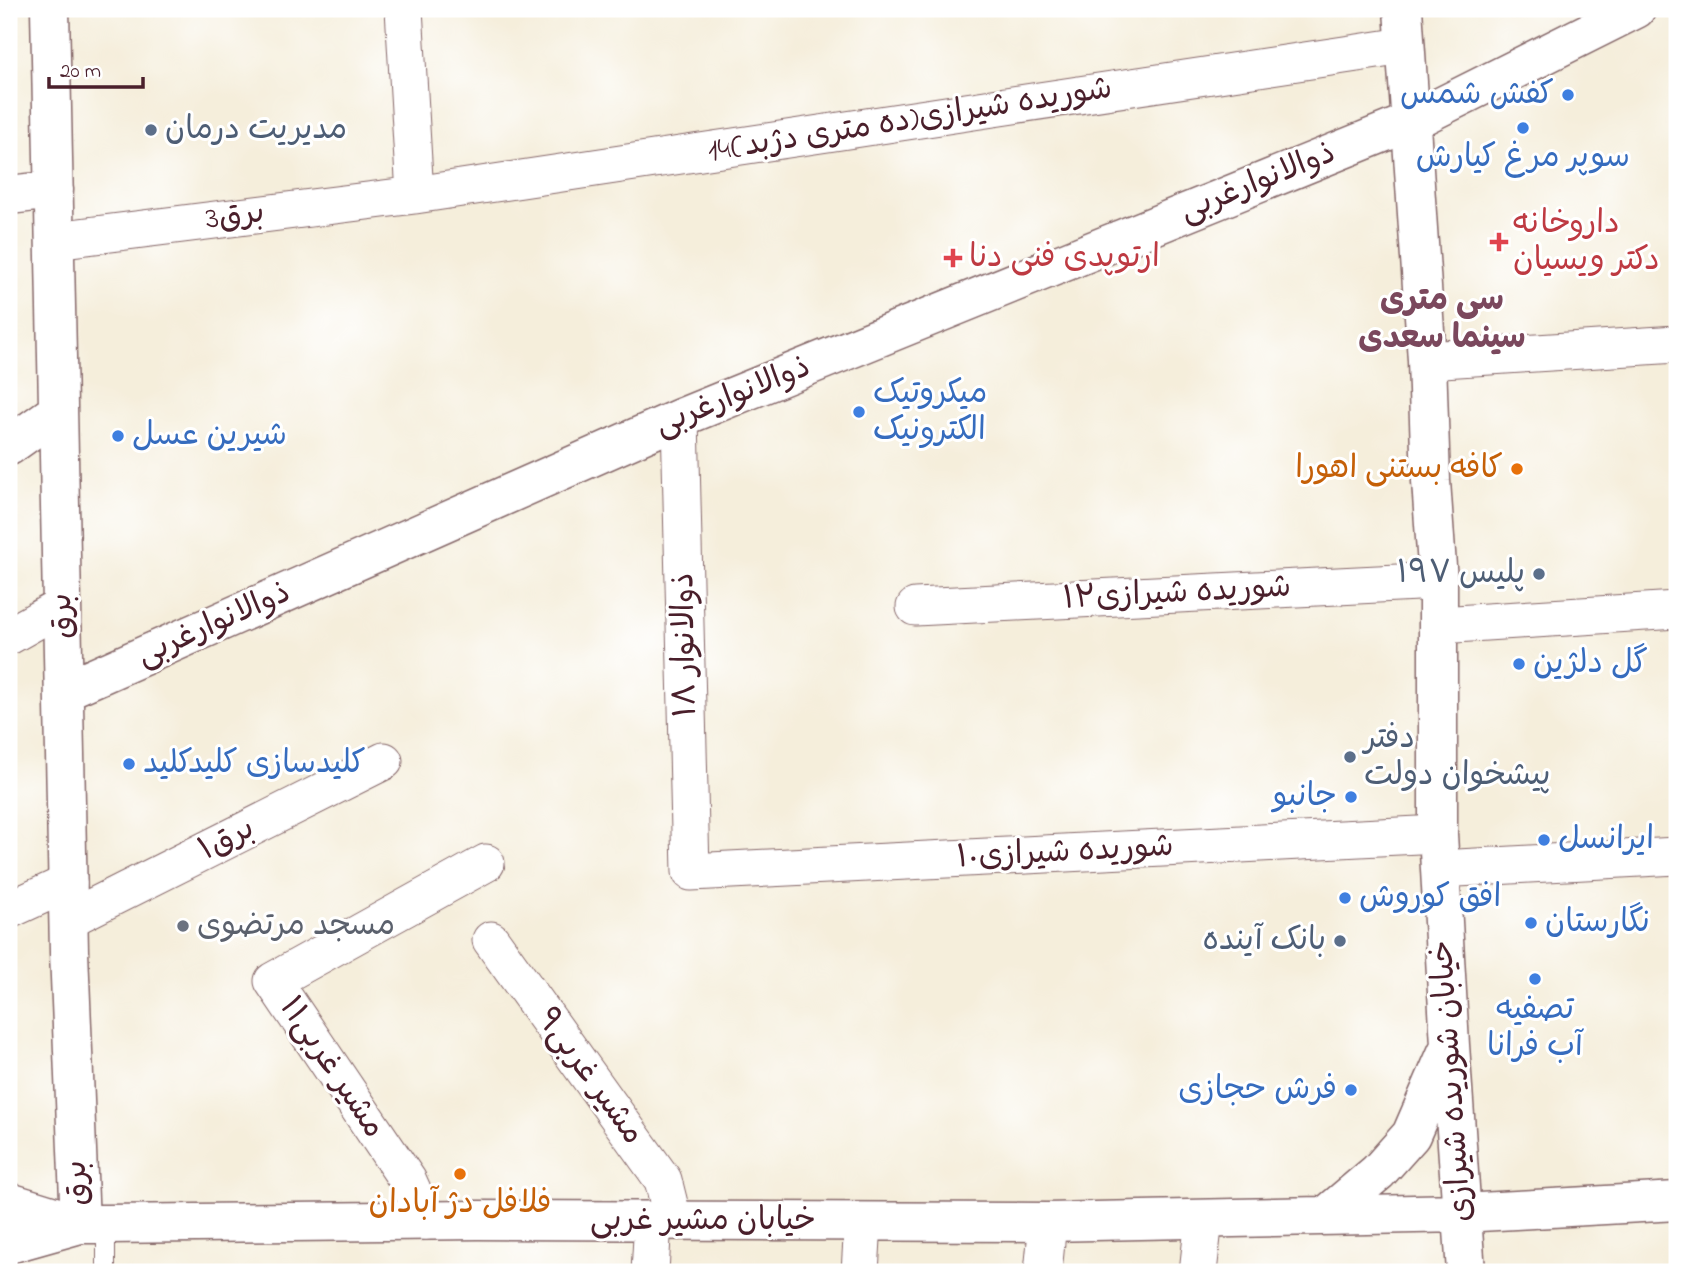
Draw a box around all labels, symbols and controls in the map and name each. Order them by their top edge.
scale bar [49,46,144,90]
text: 20 m [60,57,101,87]
street label: 14شوریده شیرازی(ده متری دژبد) [704,66,1116,176]
place label: کفش شمس [1400,72,1554,119]
marker: کفش شمس [1560,87,1576,103]
place label: مدیریت درمان [165,107,347,154]
marker: سوپر مرغ کیارش [1515,120,1531,136]
marker: مدیریت درمان [143,122,159,138]
street label: ذوالانوارغربی [1173,130,1343,236]
place label: سوپر مرغ کیارش [1416,135,1630,182]
street label: 3برق [203,190,267,244]
place label: داروخانه دکتر ویسیان [1513,201,1660,285]
marker: داروخانه دکتر ویسیان [1491,234,1507,250]
place label: ارتوپدی فنی دنا [969,235,1160,282]
marker: ارتوپدی فنی دنا [943,248,963,268]
district label: سی متری سینما سعدی [1358,277,1526,363]
street label: ذوالانوارغربی [648,344,818,450]
place label: میکروتیک الکترونیک [873,371,987,455]
marker: میکروتیک الکترونیک [851,404,867,420]
place label: شیرین عسل [132,413,287,460]
marker: شیرین عسل [110,428,126,444]
place label: کافه بستنی اهورا [1295,446,1503,493]
marker: کافه بستنی اهورا [1509,461,1525,477]
place label: پلیس ۱۹۷ [1397,551,1525,598]
street label: شوریده شیرازی۱۲ [1062,565,1292,623]
marker: پلیس ۱۹۷ [1531,566,1547,582]
street label: ذوالانوارغربی [130,570,298,680]
street label: ذوالانوار ۱۸ [661,572,711,718]
street label: برق [39,593,87,639]
place label: گل دلژین [1533,641,1648,688]
marker: گل دلژین [1511,656,1527,672]
place label: دفتر پیشخوان دولت [1361,716,1551,800]
place label: کلیدسازی کلیدکلید [143,741,366,788]
marker: دفتر پیشخوان دولت [1342,749,1358,765]
marker: کلیدسازی کلیدکلید [121,756,137,772]
place label: جانبو [1270,774,1337,821]
marker: جانبو [1343,789,1359,805]
street label: برق۱ [191,806,263,874]
place label: ایرانسل [1558,817,1654,864]
street label: ۱۰شوریده شیرازی [955,824,1175,882]
marker: ایرانسل [1536,832,1552,848]
place label: افق کوروش [1359,875,1502,922]
marker: افق کوروش [1337,890,1353,906]
place label: نگارستان [1545,900,1650,947]
place label: مسجد مرتضوی [197,903,395,950]
marker: نگارستان [1523,915,1539,931]
marker: مسجد مرتضوی [175,918,191,934]
place label: بانک آینده [1203,918,1326,965]
marker: بانک آینده [1332,933,1348,949]
street label: خیابان شوریده شیرازی [1420,938,1486,1224]
marker: تصفیه آب فرانا [1527,971,1543,987]
place label: تصفیه آب فرانا [1487,987,1584,1071]
street label: مشیر غربی۱۱ [266,988,396,1148]
street label: مشیر غربی۹ [523,999,655,1155]
place label: فرش حجازی [1178,1067,1337,1114]
marker: فرش حجازی [1343,1082,1359,1098]
street label: برق [54,1159,102,1207]
marker: فلافل دژ آبادان [452,1166,468,1182]
place label: فلافل دژ آبادان [369,1181,551,1228]
street label: خیابان مشیر غربی [590,1198,816,1245]

